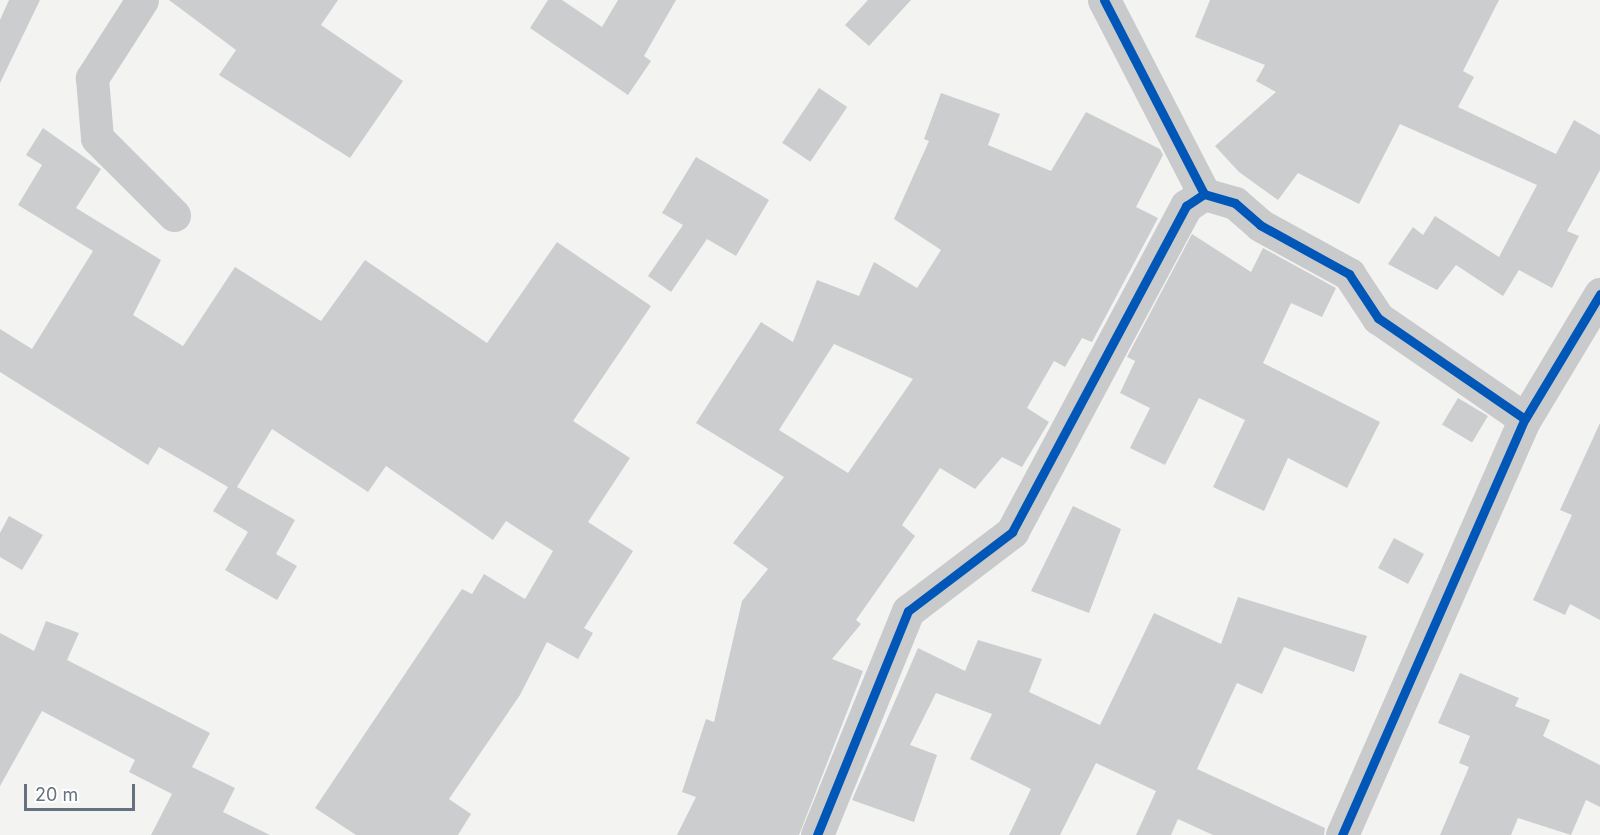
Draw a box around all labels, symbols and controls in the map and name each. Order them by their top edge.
scale bar [27,772,138,810]
text: 20 m [35,784,78,805]

